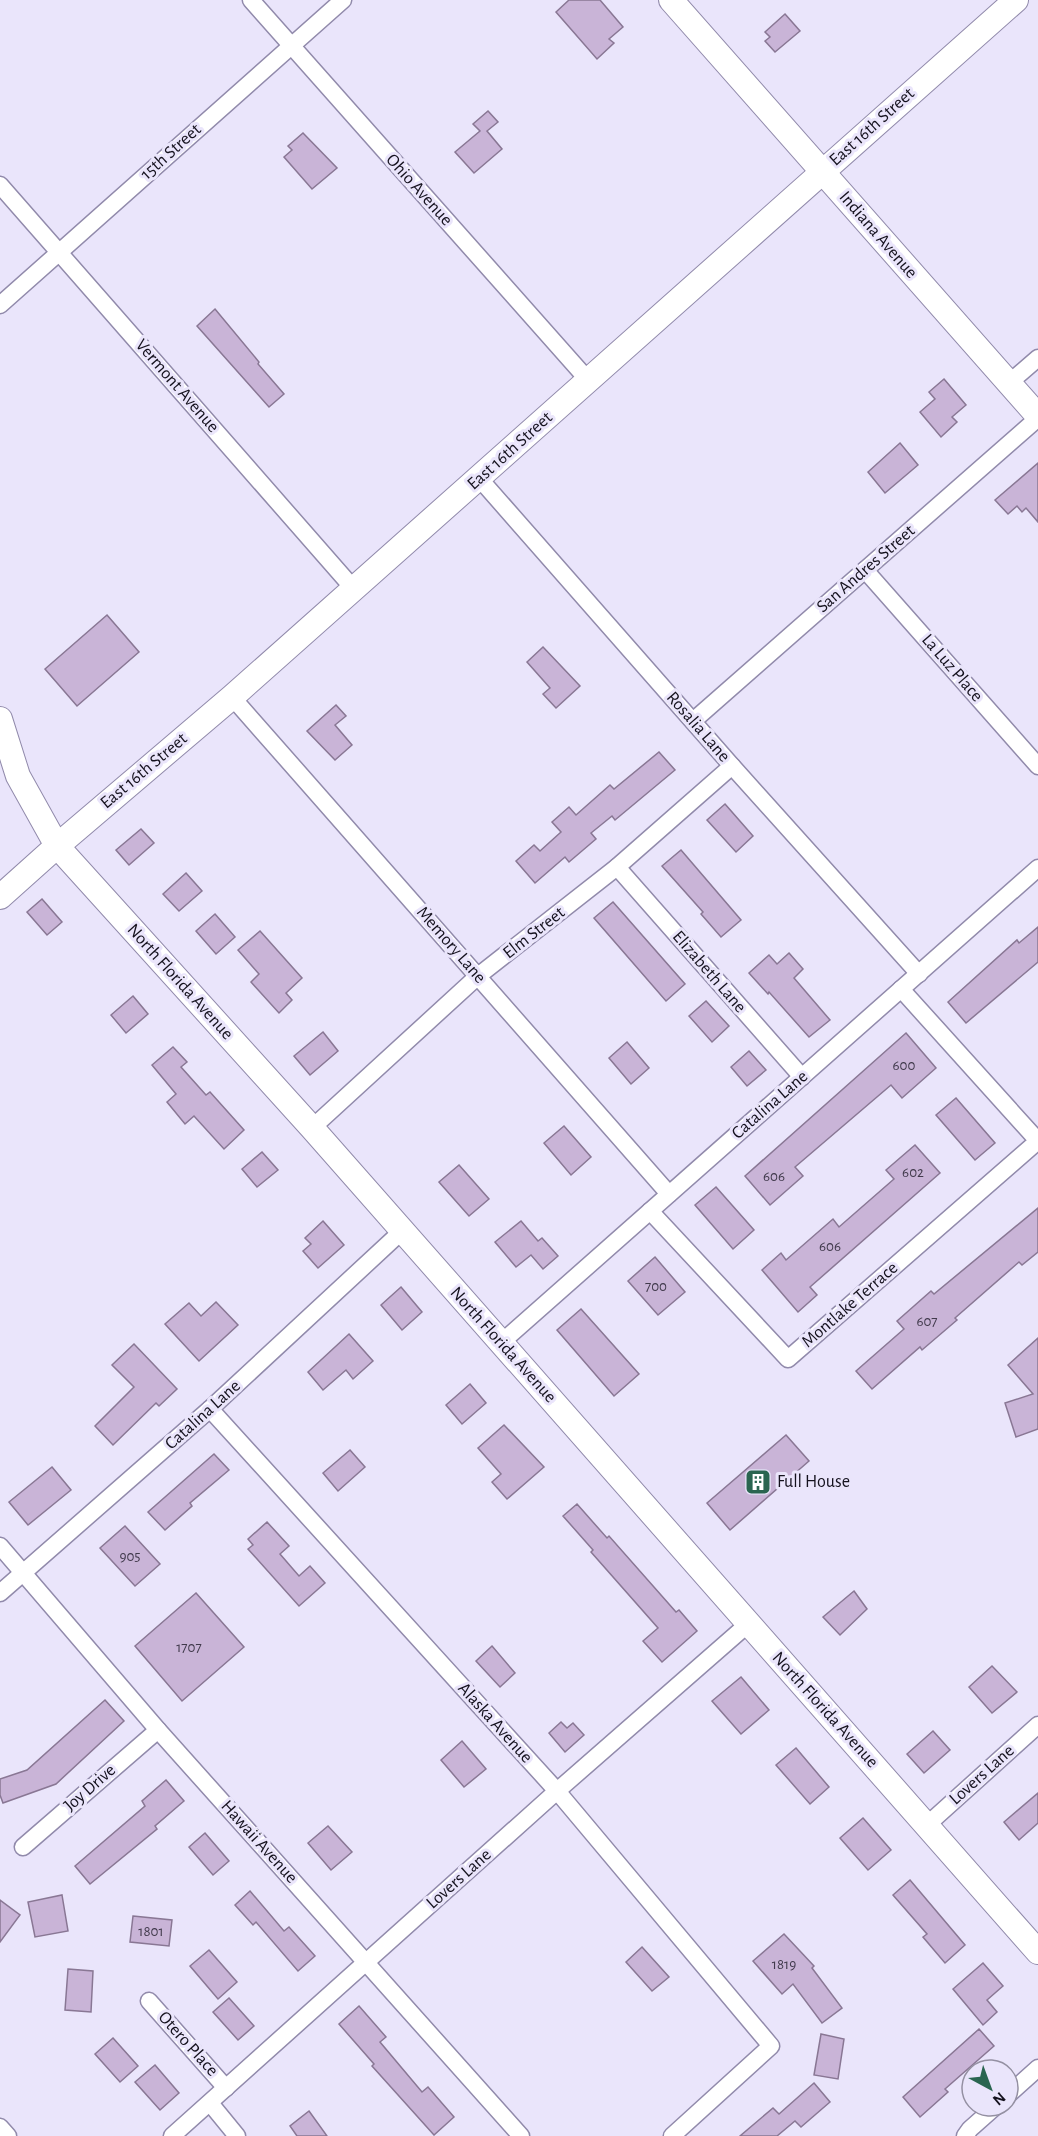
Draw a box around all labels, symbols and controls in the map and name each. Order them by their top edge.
street label: East 16th Street [826,84,918,170]
street label: 15th Street [137,120,205,184]
street label: Ohio Avenue [382,151,456,229]
street label: Indiana Avenue [836,188,920,282]
street label: Vermont Avenue [132,336,222,436]
street label: East 16th Street [464,408,556,494]
street label: San Andres Street [814,522,919,616]
street label: La Luz Place [918,631,986,705]
street label: Rosalia Lane [663,688,733,766]
street label: East 16th Street [97,730,191,812]
street label: Memory Lane [413,903,489,987]
street label: Elm Street [500,903,568,963]
street label: North Florida Avenue [124,921,236,1043]
street label: Elizabeth Lane [669,928,749,1016]
house number: 600 [893,1058,916,1073]
street label: Catalina Lane [729,1067,811,1143]
house number: 602 [902,1165,924,1180]
house number: 606 [763,1169,785,1184]
house number: 606 [819,1239,841,1254]
street label: Montlake Terrace [799,1259,901,1351]
house number: 700 [645,1279,667,1294]
street label: North Florida Avenue [447,1284,559,1406]
house number: 607 [916,1314,938,1329]
street label: Catalina Lane [162,1377,244,1453]
building icon: Full House [743,1467,773,1497]
place label: Full House [777,1473,850,1491]
house number: 905 [119,1549,141,1564]
house number: 1707 [176,1640,202,1655]
street label: North Florida Avenue [769,1649,881,1771]
street label: Alaska Avenue [454,1679,536,1767]
street label: Lovers Lane [946,1741,1018,1809]
street label: Joy Drive [61,1761,119,1815]
street label: Hawaii Avenue [217,1797,301,1887]
street label: Lovers Lane [423,1845,495,1913]
house number: 1801 [138,1924,164,1939]
house number: 1819 [772,1957,796,1972]
street label: Otero Place [154,2008,222,2080]
north arrow [960,2058,1020,2118]
text: N [990,2089,1009,2108]

